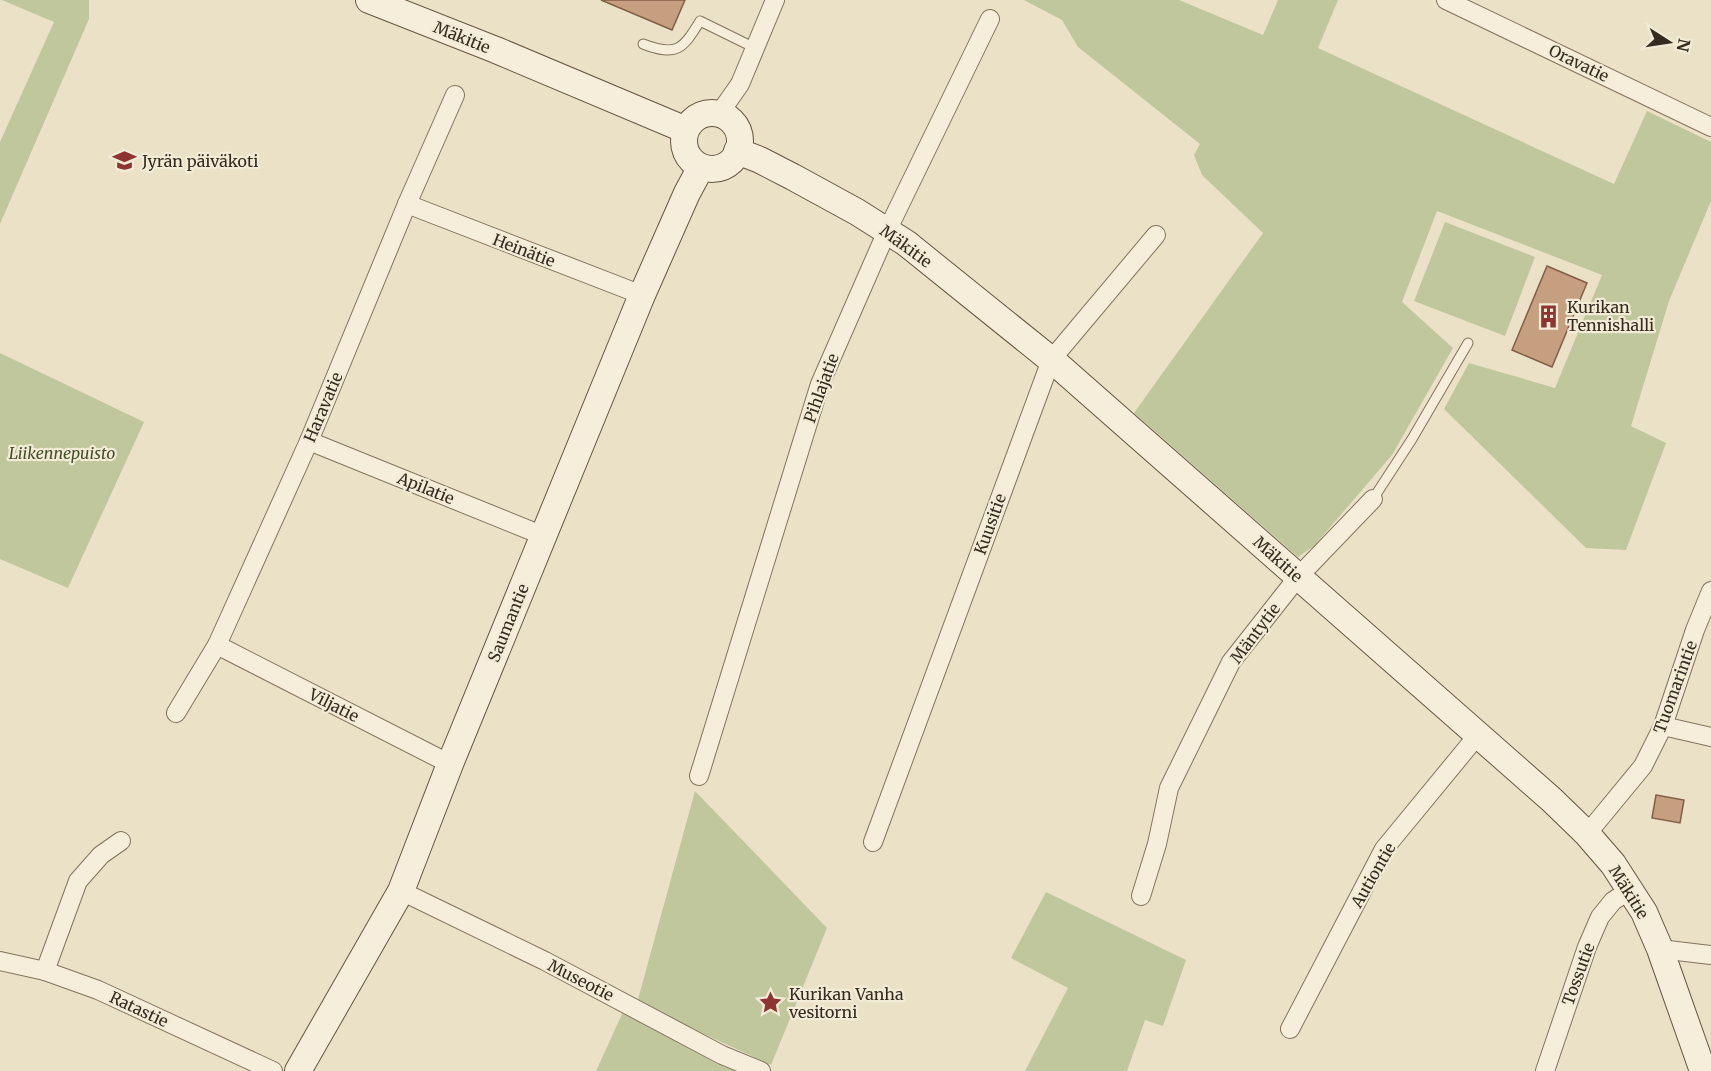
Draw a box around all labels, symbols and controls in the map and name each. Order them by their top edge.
north arrow [1639,12,1699,72]
street label: Mäkitie [431,17,493,57]
text: N [1673,37,1695,54]
street label: Oravatie [1546,40,1612,86]
school or university icon: Jyrän päiväkoti [111,148,137,174]
place label: Jyrän päiväkoti [141,151,258,171]
street label: Mäkitie [876,220,936,272]
street label: Heinätie [490,229,558,271]
place label: Kurikan Tennishalli [1567,297,1654,335]
building icon: Kurikan Tennishalli [1536,303,1562,329]
street label: Pihlajatie [799,351,843,425]
street label: Haravatie [299,369,347,445]
park label: Liikennepuisto [9,443,115,463]
street label: Apilatie [394,467,457,508]
street label: Kuusitie [970,491,1010,557]
street label: Mäkitie [1249,532,1307,586]
street label: Saumantie [483,581,533,665]
street label: Mäntytie [1226,599,1284,667]
street label: Tuomarintie [1649,638,1701,736]
street label: Viljatie [305,683,362,726]
street label: Autiontie [1346,839,1400,912]
street label: Mäkitie [1605,861,1653,923]
street label: Tossutie [1557,940,1599,1008]
street label: Museotie [545,955,617,1005]
place label: Kurikan Vanha vesitorni [788,984,904,1022]
street label: Ratastie [107,987,171,1031]
place icon: Kurikan Vanha vesitorni [758,990,784,1016]

